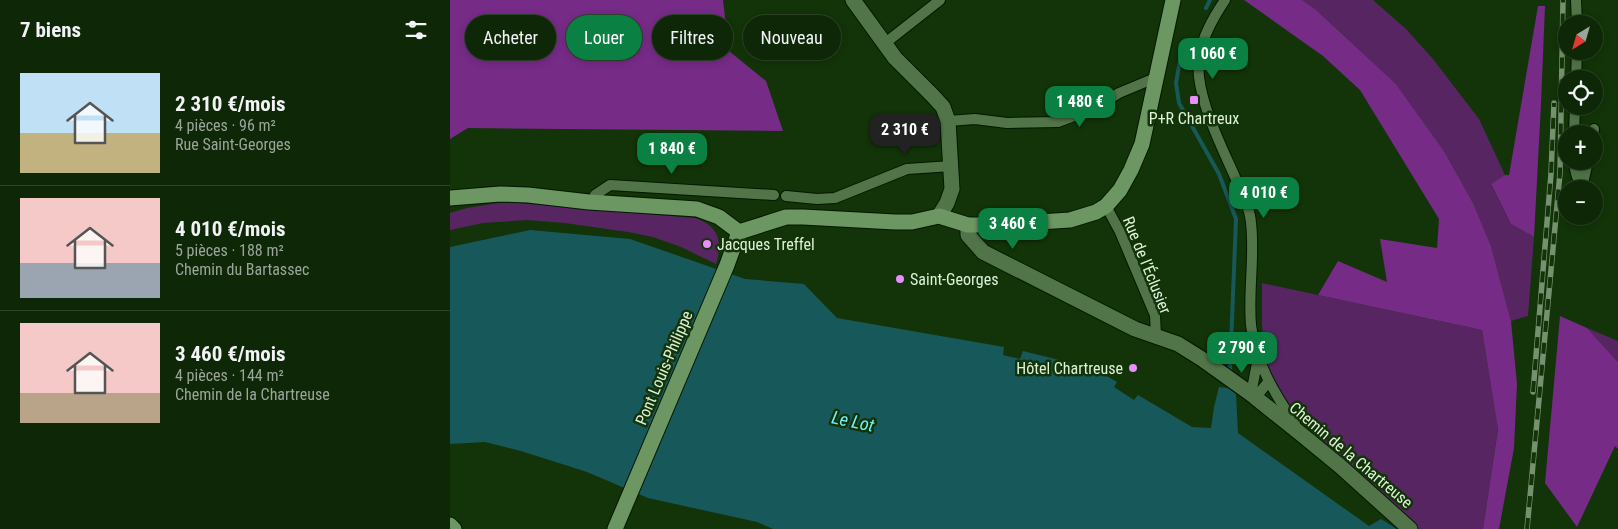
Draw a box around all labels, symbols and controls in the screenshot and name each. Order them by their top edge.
chip: Acheter [465,15,556,60]
chip: Louer [566,15,642,60]
chip: Filtres [652,15,733,60]
chip: Nouveau [743,15,841,60]
north arrow [1558,15,1602,60]
map controls [1558,15,1603,225]
icon: filters [402,16,430,44]
text: 7 biens [20,18,81,42]
pin: 1 060 € [1167,38,1259,80]
text: 1 060 € [1189,44,1237,63]
button: locate [1558,70,1603,115]
pin: 1 480 € [1034,86,1126,128]
text: 2 310 €/mois [175,92,286,116]
text: 1 480 € [1056,92,1104,111]
icon: home [60,93,120,153]
marker: P+R Chartreux [1188,94,1200,106]
place label: P+R Chartreux [1149,109,1239,128]
pin: 2 310 € [859,114,951,156]
text: 4 pièces · 96 m² [175,116,276,135]
text: 2 310 € [881,120,929,139]
button: + [1558,125,1603,170]
pin: 1 840 € [626,132,718,175]
text: Rue Saint-Georges [175,135,291,154]
text: 1 840 € [648,139,696,158]
pin: 4 010 € [1218,176,1310,219]
button: − [1558,180,1603,225]
text: 4 010 € [1240,183,1288,202]
pin: 3 460 € [967,208,1059,250]
text: 3 460 € [989,214,1037,233]
street label: Rue de l’Éclusier [1119,214,1175,317]
text: 4 010 €/mois [175,217,286,241]
icon: home [60,218,120,278]
place label: Jacques Treffel [717,235,815,254]
marker: Jacques Treffel [701,238,713,250]
text: 5 pièces · 188 m² [175,241,284,260]
text: Chemin du Bartassec [175,260,309,279]
place label: Saint-Georges [910,270,998,289]
marker: Saint-Georges [894,273,906,285]
street label: Pont Louis-Philippe [631,308,697,428]
pin: 2 790 € [1196,332,1288,374]
text: 2 790 € [1218,338,1266,357]
text: 3 460 €/mois [175,342,286,366]
icon: home [60,343,120,403]
place label: Hôtel Chartreuse [1016,359,1123,378]
marker: Hôtel Chartreuse [1127,362,1139,374]
text: 4 pièces · 144 m² [175,366,284,385]
text: Chemin de la Chartreuse [175,385,330,404]
street label: Chemin de la Chartreuse [1286,398,1416,512]
water label: Le Lot [830,406,877,436]

